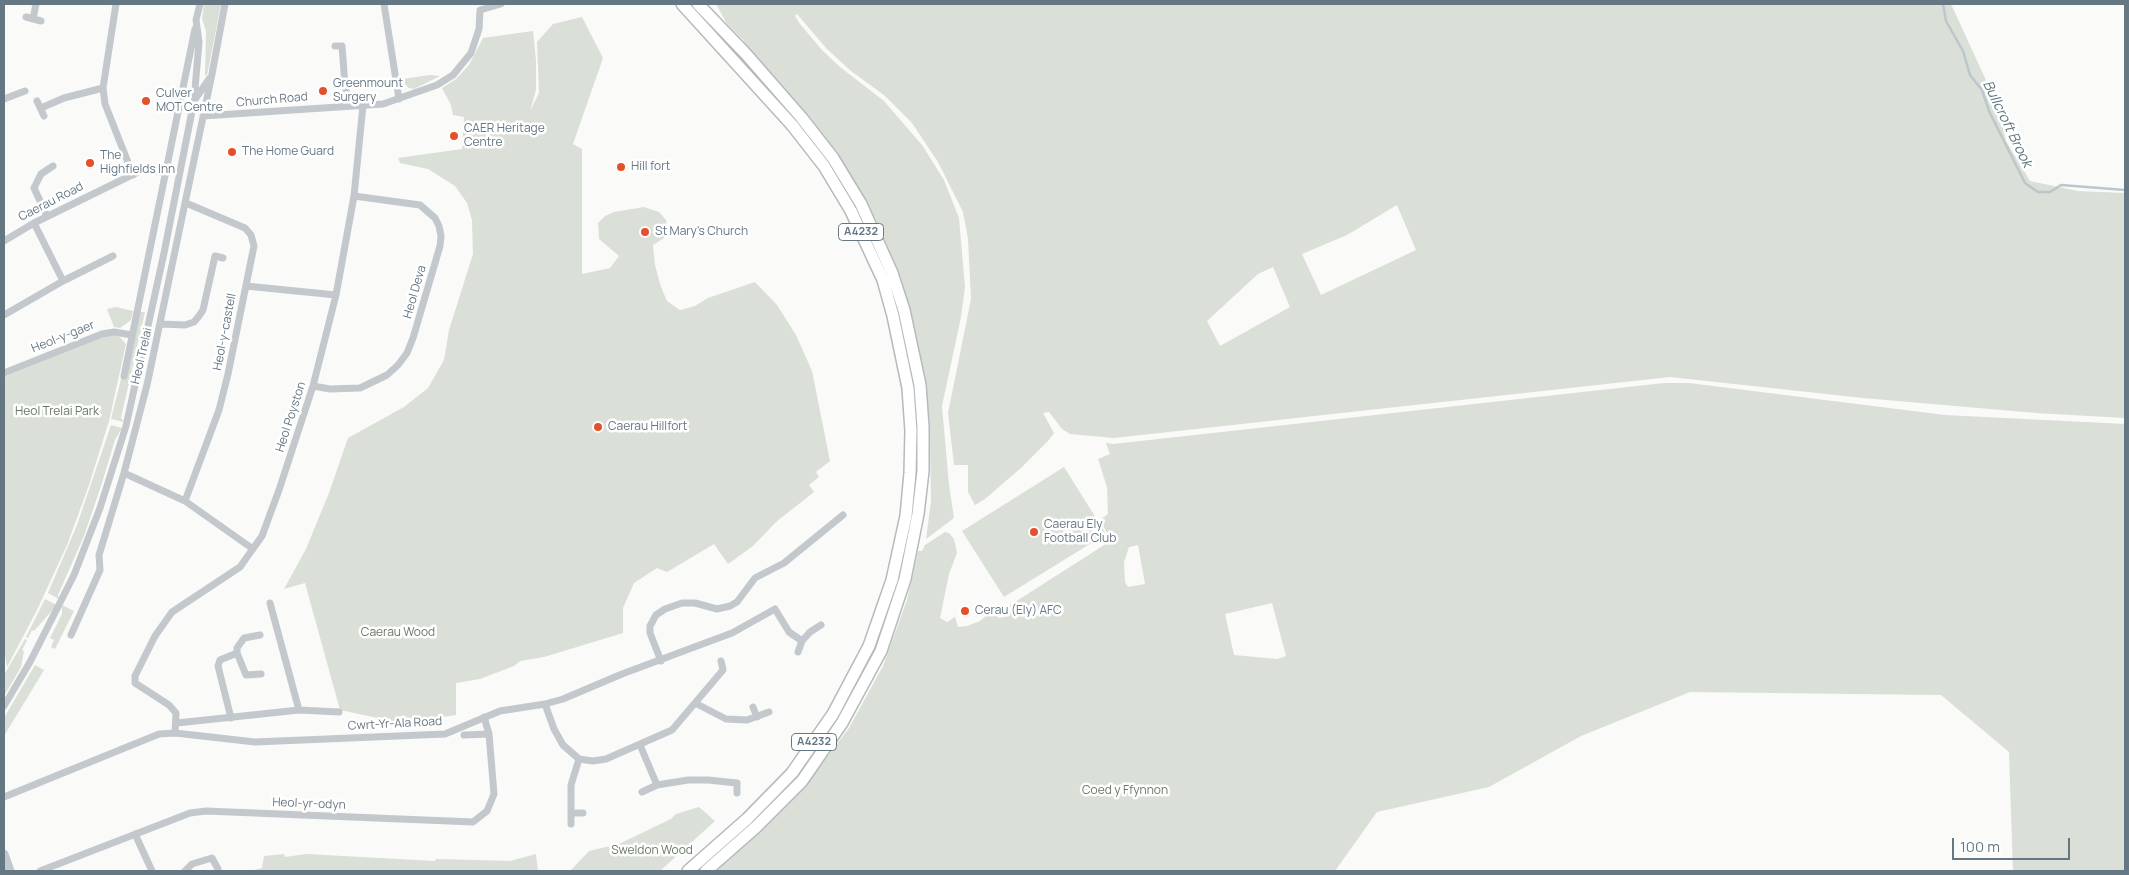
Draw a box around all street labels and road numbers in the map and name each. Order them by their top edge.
street label: Church Road [236,90,308,110]
street label: Caerau Road [16,179,86,225]
road number: A4232 [838,223,884,240]
street label: Heol Deva [401,264,429,320]
street label: Heol-y-castell [210,292,240,372]
street label: Heol-y-gaer [29,318,97,356]
street label: Heol Trelai [129,326,155,386]
street label: Heol Poyston [273,380,309,454]
street label: Cwrt-Yr-Ala Road [348,714,442,734]
road number: A4232 [792,734,836,750]
street label: Heol-yr-odyn [272,796,346,812]

